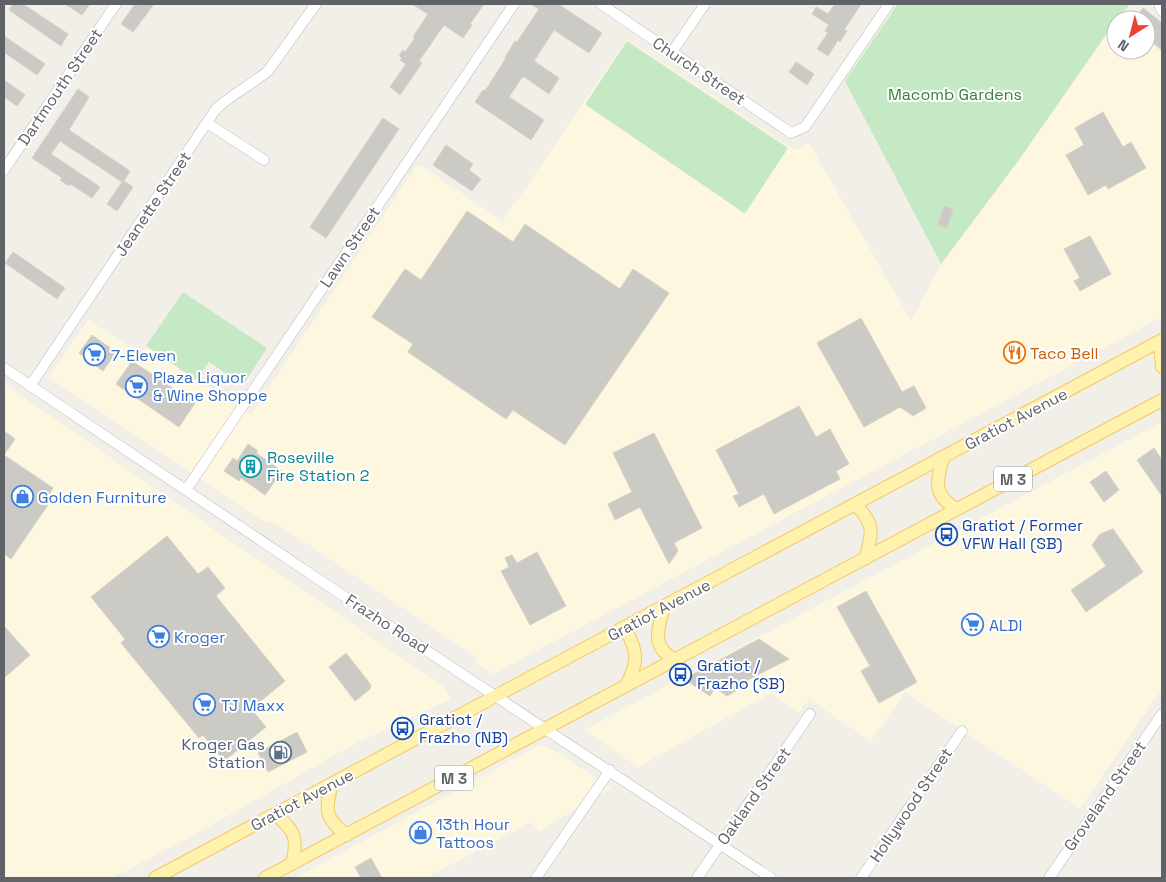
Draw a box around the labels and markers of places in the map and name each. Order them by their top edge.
restaurant icon: Taco Bell [1002,341,1026,365]
supermarket icon: 7-Eleven [83,343,107,367]
place label: Taco Bell [1030,343,1098,364]
place label: 7-Eleven [111,345,176,366]
place label: Plaza Liquor & Wine Shoppe [153,367,268,406]
supermarket icon: Plaza Liquor & Wine Shoppe [125,374,149,398]
place label: Roseville Fire Station 2 [267,447,369,486]
building icon: Roseville Fire Station 2 [239,454,263,478]
shop icon: Golden Furniture [10,485,34,509]
place label: Golden Furniture [38,487,167,508]
place label: Gratiot / Former VFW Hall (SB) [962,515,1083,554]
bus stop icon: Gratiot / Former VFW Hall (SB) [934,522,958,546]
supermarket icon: ALDI [961,613,985,637]
place label: ALDI [989,615,1022,636]
supermarket icon: Kroger [146,625,170,649]
place label: Kroger [174,627,225,648]
place label: Gratiot / Frazho (SB) [697,655,785,694]
bus stop icon: Gratiot / Frazho (SB) [669,662,693,686]
supermarket icon: TJ Maxx [193,693,217,717]
place label: TJ Maxx [221,695,285,716]
place label: Gratiot / Frazho (NB) [419,709,508,748]
bus stop icon: Gratiot / Frazho (NB) [391,716,415,740]
place label: Kroger Gas Station [182,734,265,773]
fuel station icon: Kroger Gas Station [269,741,293,765]
place label: 13th Hour Tattoos [436,814,510,853]
shop icon: 13th Hour Tattoos [408,821,432,845]

